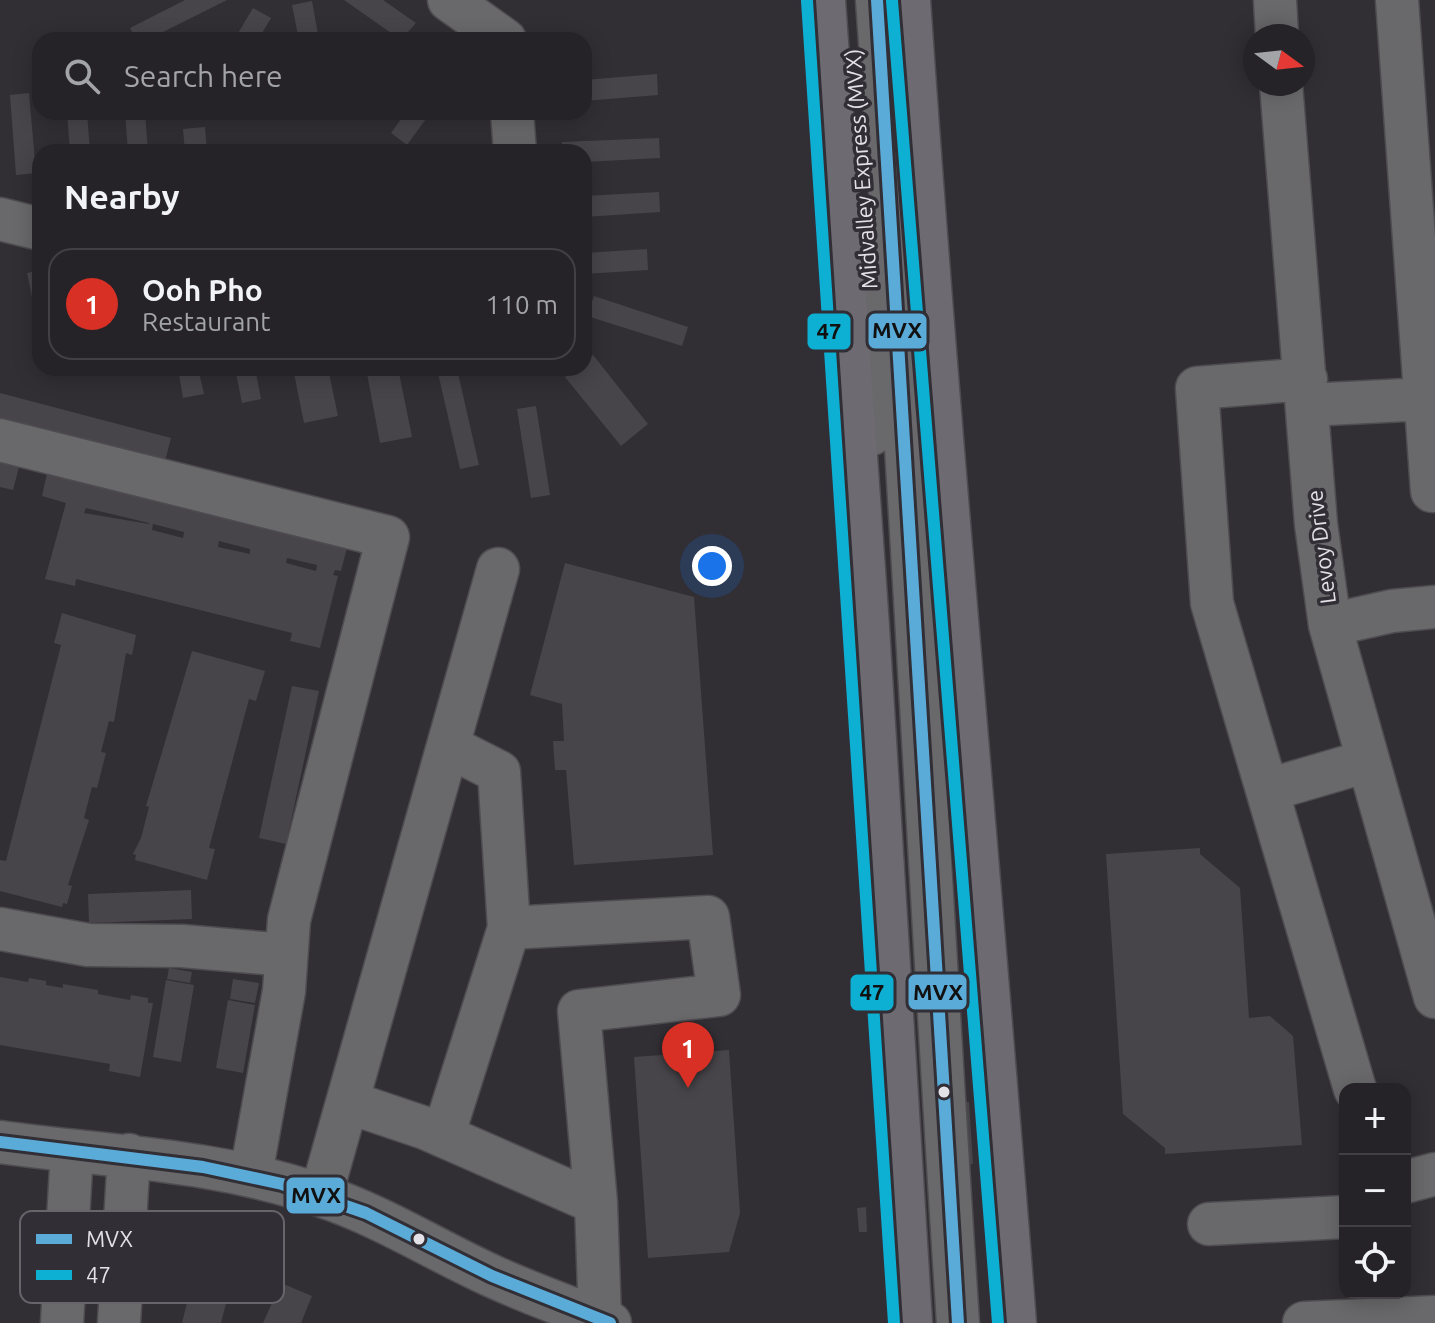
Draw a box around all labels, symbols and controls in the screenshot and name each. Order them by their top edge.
north arrow [1243,24,1315,96]
search box [32,32,592,120]
street label: Midvalley Express (MVX) [840,48,882,290]
icon: search [60,54,104,98]
text: Search here [124,59,283,93]
text: Nearby [64,177,179,215]
text: Ooh Pho [142,273,263,307]
text: 1 [85,290,99,319]
text: 110 m [486,290,558,319]
text: Restaurant [142,307,270,336]
line badge: 47 [806,312,852,351]
line badge: MVX [867,312,928,350]
text: MVX [872,317,923,342]
text: 47 [817,318,841,343]
street label: Levoy Drive [1301,489,1340,605]
your location [692,546,732,586]
line badge: 47 [849,973,895,1012]
line badge: MVX [907,973,968,1011]
text: 47 [860,979,884,1004]
text: MVX [913,979,964,1004]
pin: 1 [662,1022,714,1088]
map controls [1339,1083,1411,1299]
button: + [1339,1083,1411,1155]
unlabelled marker [936,1084,952,1100]
button: − [1339,1155,1411,1227]
line badge: MVX [285,1176,346,1215]
text: MVX [291,1182,342,1207]
legend [20,1211,284,1303]
text: MVX [86,1226,133,1251]
button: locate [1339,1227,1411,1299]
unlabelled marker [411,1231,427,1247]
text: 47 [86,1262,111,1287]

